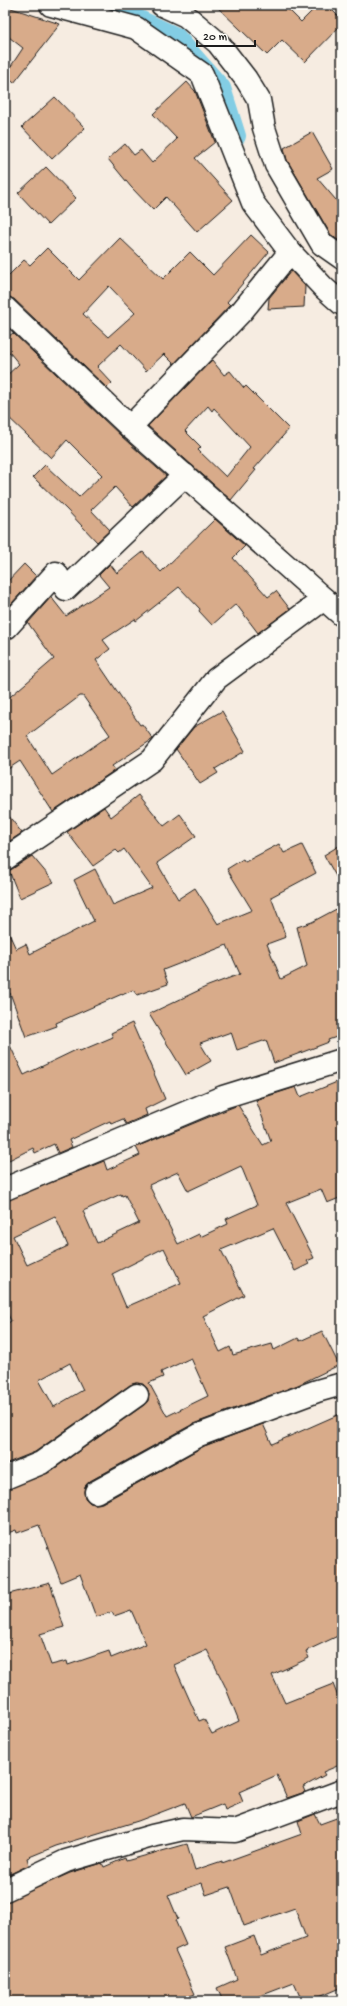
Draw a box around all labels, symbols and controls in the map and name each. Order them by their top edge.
scale bar [197,22,255,48]
text: 20 m [203,31,228,45]

